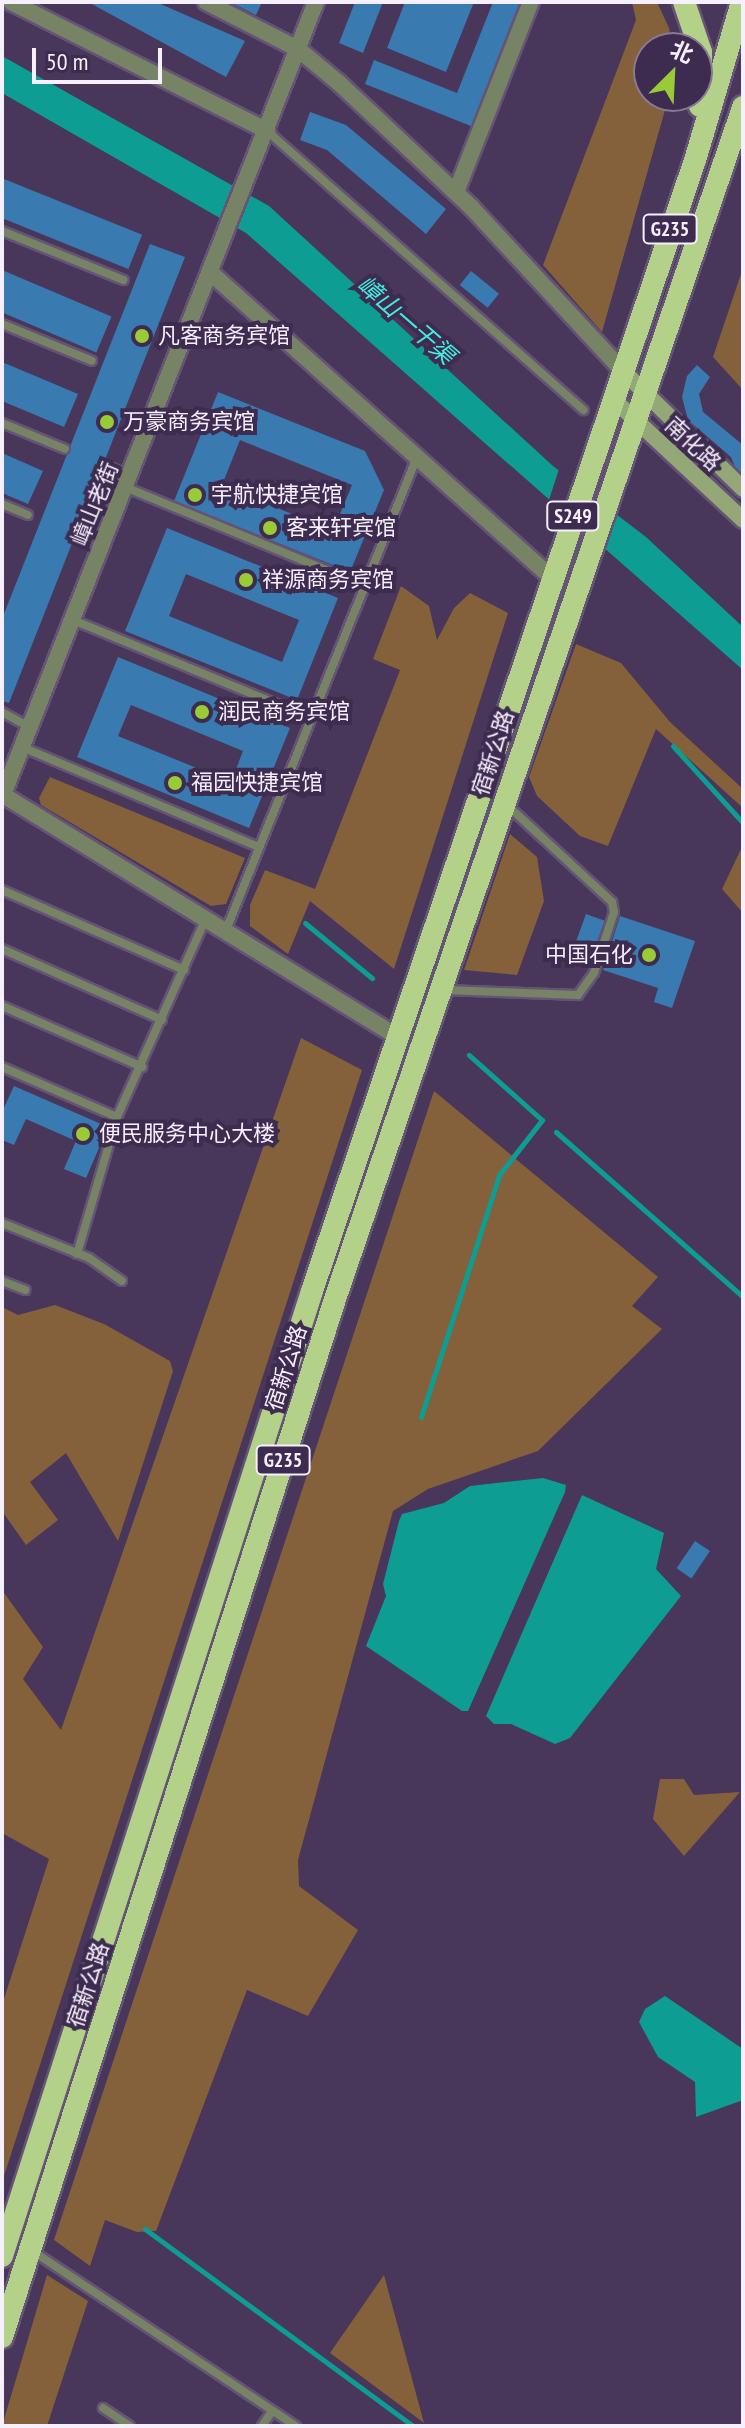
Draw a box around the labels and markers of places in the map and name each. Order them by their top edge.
place label: 凡客商务宾馆 [158,323,290,349]
marker: 凡客商务宾馆 [133,327,151,345]
place label: 万豪商务宾馆 [123,409,255,435]
marker: 万豪商务宾馆 [98,413,116,431]
place label: 宇航快捷宾馆 [211,482,343,508]
marker: 宇航快捷宾馆 [186,486,204,504]
place label: 客来轩宾馆 [286,515,396,541]
marker: 客来轩宾馆 [261,519,279,537]
place label: 祥源商务宾馆 [262,567,394,593]
marker: 祥源商务宾馆 [237,571,255,589]
place label: 润民商务宾馆 [218,699,350,725]
marker: 润民商务宾馆 [193,703,211,721]
place label: 福园快捷宾馆 [191,770,323,796]
marker: 福园快捷宾馆 [166,774,184,792]
place label: 中国石化 [545,942,633,968]
marker: 中国石化 [640,946,658,964]
place label: 便民服务中心大楼 [99,1121,275,1147]
marker: 便民服务中心大楼 [74,1125,92,1143]

